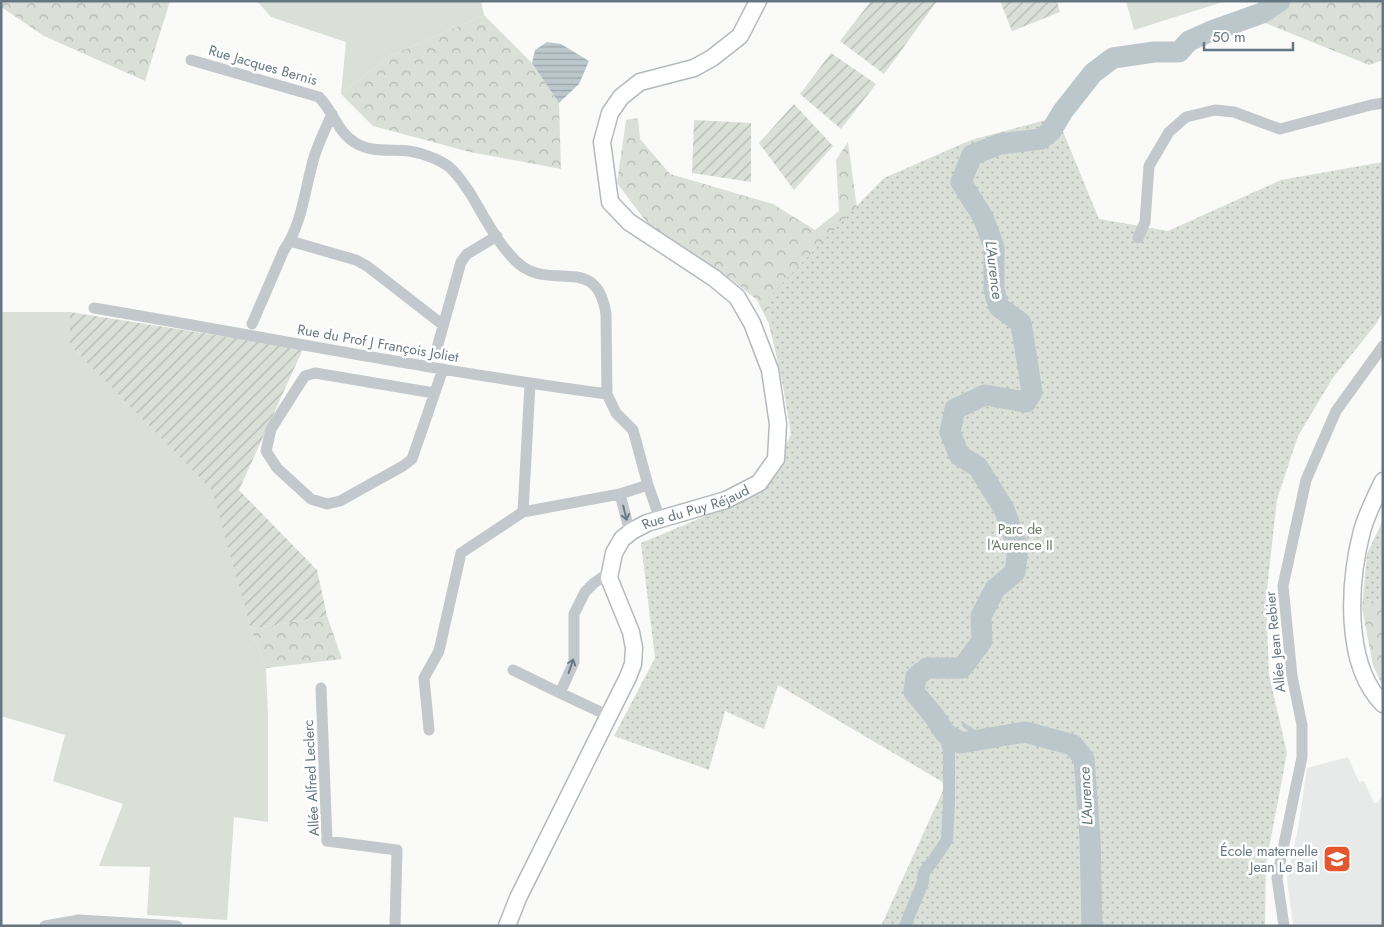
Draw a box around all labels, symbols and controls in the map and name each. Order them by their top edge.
scale bar [1204,20,1293,52]
text: 50 m [1212,26,1246,48]
street label: Rue Jacques Bernis [206,40,320,90]
water label: L'Aurence [980,240,1009,301]
street label: Rue du Prof J François Joliet [296,319,461,367]
street label: Rue du Puy Réjaud [638,480,753,534]
one-way arrow [621,504,630,520]
park label: Parc de l'Aurence II [987,519,1053,555]
street label: Allée Jean Rebier [1260,590,1290,694]
one-way arrow [567,658,577,674]
street label: Allée Alfred Leclerc [298,719,324,837]
water label: L'Aurence [1073,766,1099,826]
place label: École maternelle Jean Le Bail [1220,841,1318,877]
school or university icon: École maternelle Jean Le Bail [1322,844,1352,874]

